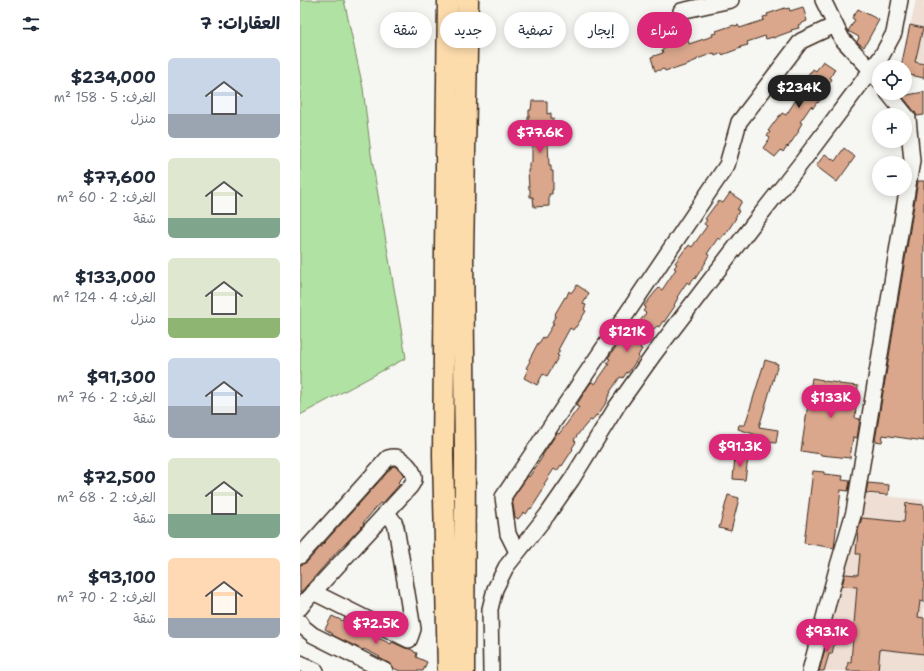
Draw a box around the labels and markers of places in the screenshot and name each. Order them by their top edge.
pin: $234K [771,75,827,109]
pin: $77.6K [507,120,573,154]
pin: $121K [599,319,655,353]
pin: $133K [803,385,859,419]
pin: $91.3K [707,434,773,468]
pin: $72.5K [343,611,409,645]
pin: $93.1K [794,619,860,653]

